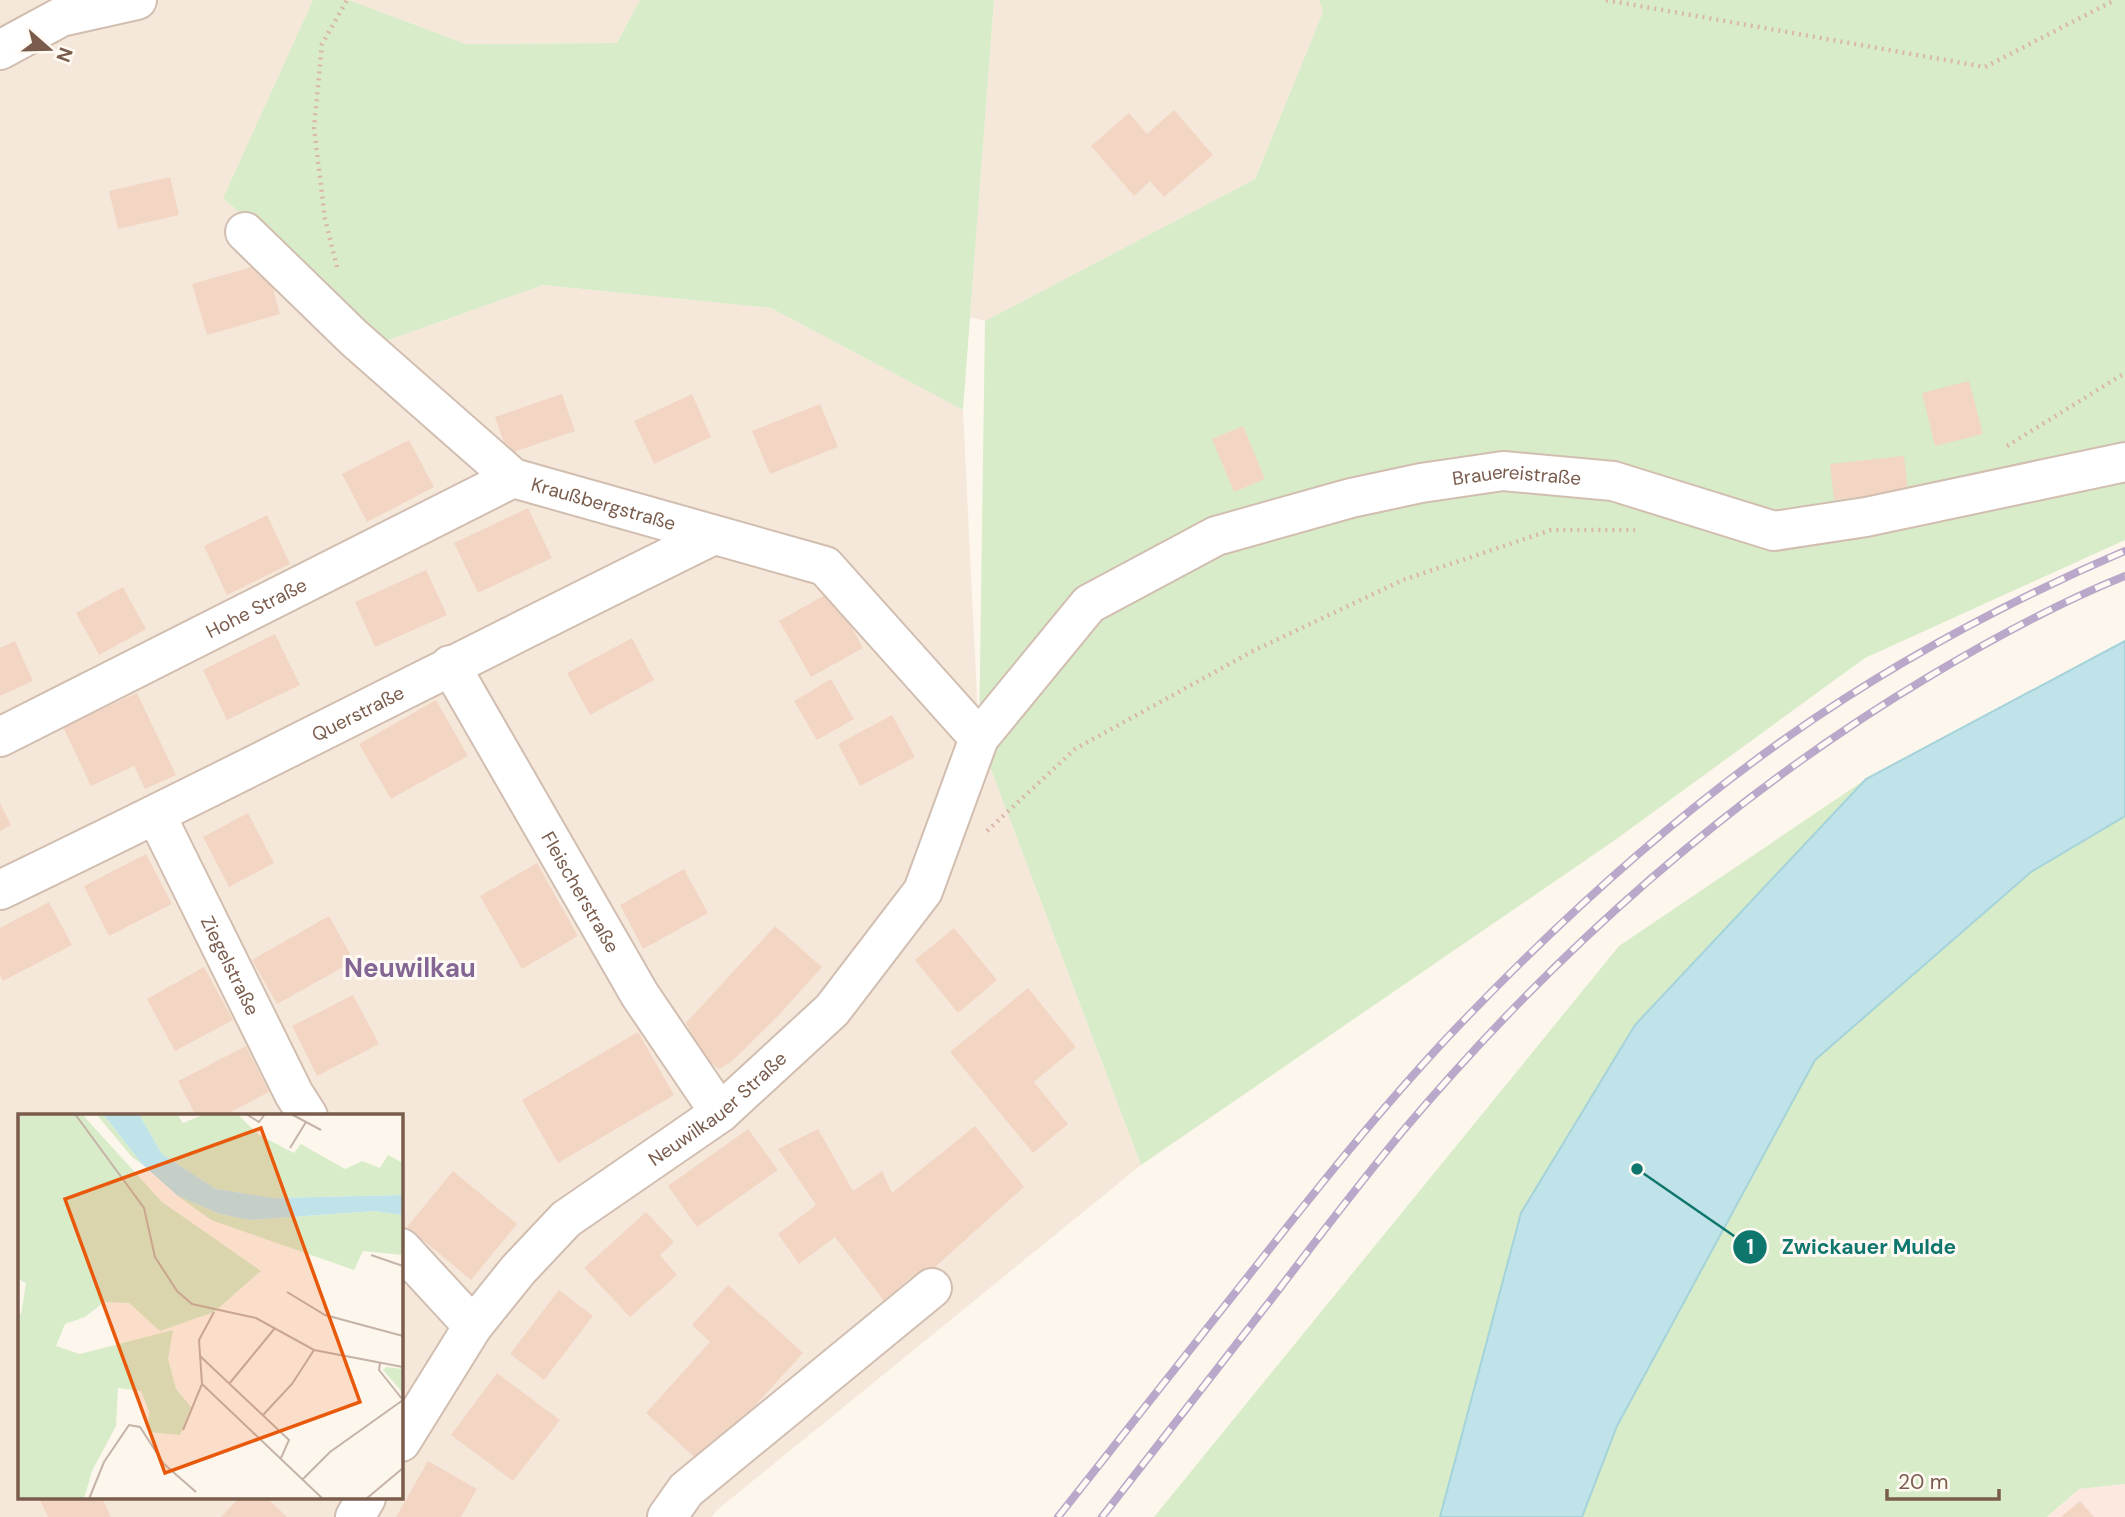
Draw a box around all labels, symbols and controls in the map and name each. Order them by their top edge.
north arrow [14,14,84,84]
text: N [50,44,79,65]
street label: Brauereistraße [1451,459,1582,491]
street label: Kraußbergstraße [528,472,679,536]
street label: Hohe Straße [202,572,311,644]
street label: Querstraße [307,680,408,747]
street label: Fleischerstraße [536,827,625,957]
street label: Ziegelstraße [195,912,265,1020]
district label: Neuwilkau [344,951,476,985]
street label: Neuwilkauer Straße [643,1046,792,1172]
inset map [18,1114,402,1500]
callout: Zwickauer Mulde [1733,1226,1970,1268]
text: 1 [1746,1233,1754,1261]
text: Zwickauer Mulde [1782,1233,1956,1261]
scale bar [1887,1458,1999,1502]
text: 20 m [1898,1468,1949,1496]

